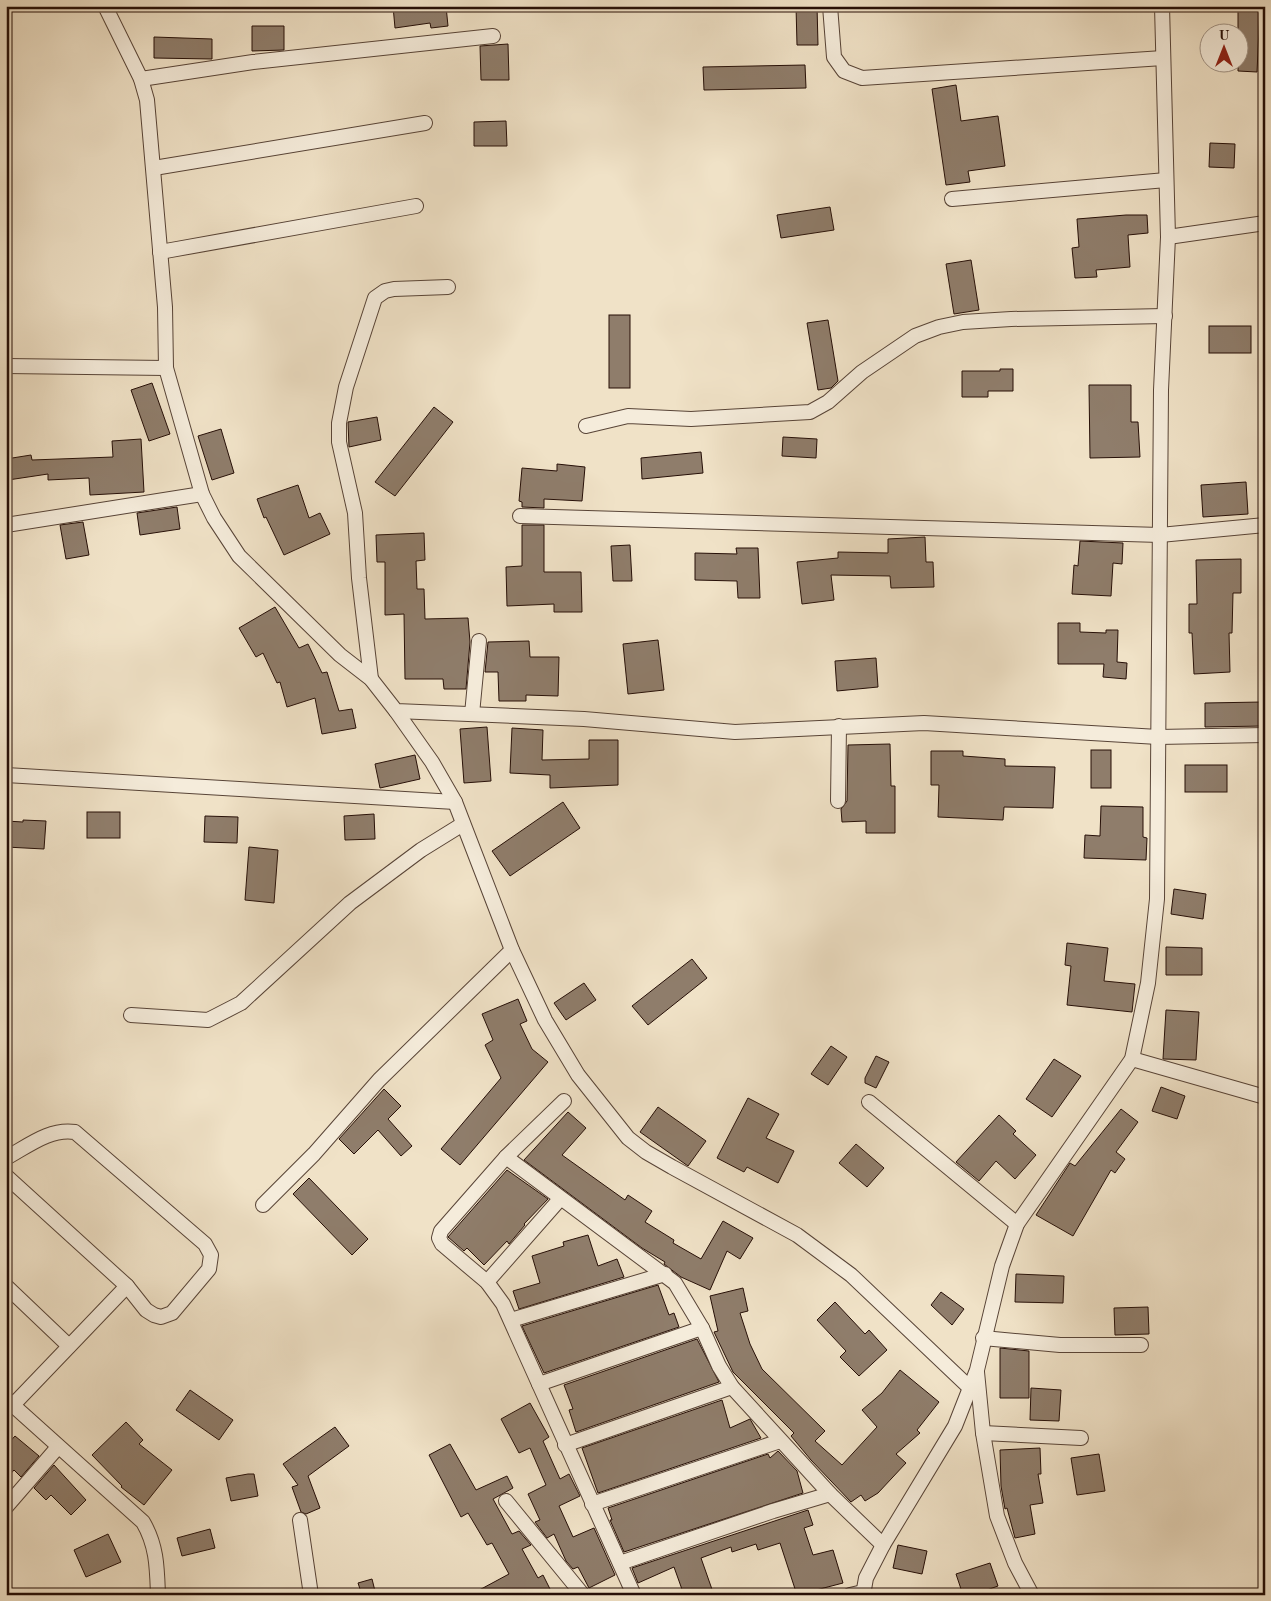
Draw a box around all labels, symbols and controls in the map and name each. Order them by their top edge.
north arrow [1198,22,1248,72]
text: U [1218,29,1230,43]

